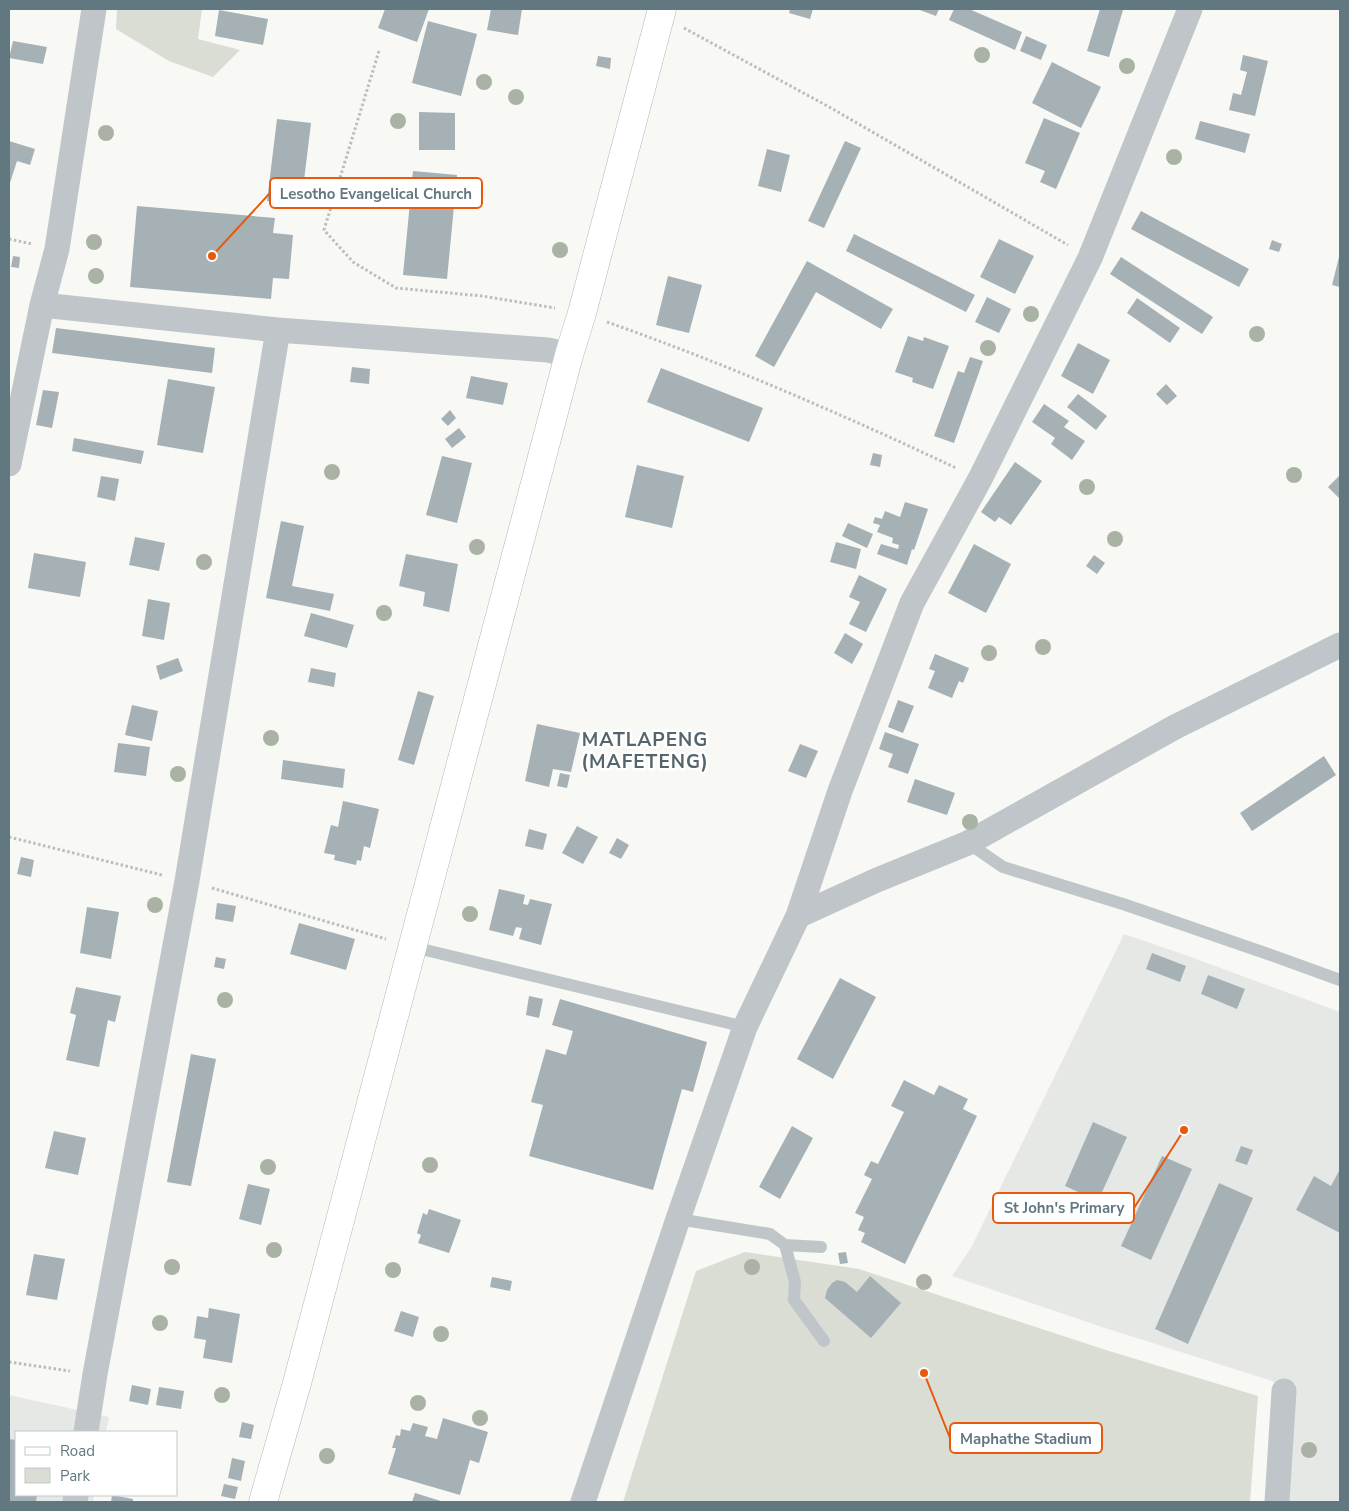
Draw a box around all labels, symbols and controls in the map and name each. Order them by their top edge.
callout: Lesotho Evangelical Church [270,178,482,208]
text: Lesotho Evangelical Church [280,184,472,204]
district label: MATLAPENG (MAFETENG) [581,727,709,775]
callout: St John's Primary [993,1193,1134,1223]
text: St John's Primary [1004,1198,1124,1218]
callout: Maphathe Stadium [950,1423,1102,1453]
text: Maphathe Stadium [960,1429,1092,1449]
legend [15,1431,178,1496]
text: Road [60,1441,95,1461]
text: Park [60,1466,90,1486]

